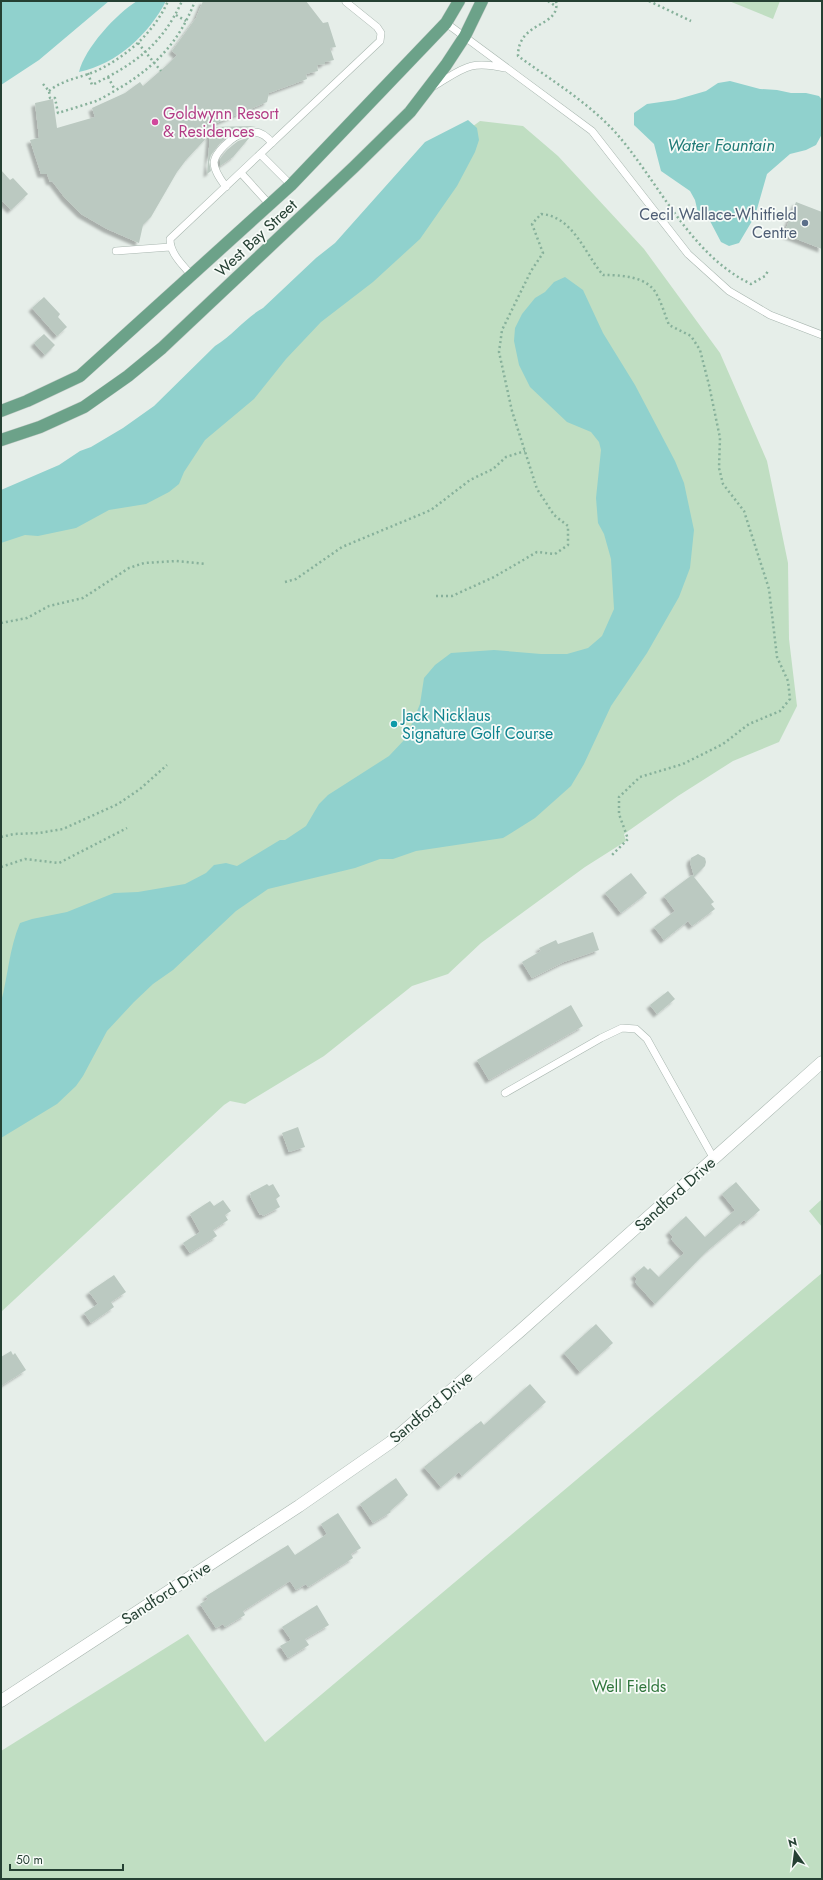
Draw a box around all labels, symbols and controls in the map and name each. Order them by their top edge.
place label: Goldwynn Resort & Residences [163,102,279,143]
marker: Goldwynn Resort & Residences [150,117,160,127]
water label: Water Fountain [667,133,775,157]
street label: West Bay Street [210,194,302,282]
place label: Cecil Wallace-Whitfield Centre [639,203,797,244]
marker: Cecil Wallace-Whitfield Centre [800,218,810,228]
place label: Jack Nicklaus Signature Golf Course [400,704,553,745]
marker: Jack Nicklaus Signature Golf Course [389,719,399,729]
street label: Sandford Drive [629,1151,721,1237]
street label: Sandford Drive [384,1365,478,1449]
street label: Sandford Drive [117,1556,215,1630]
park label: Well Fields [592,1675,666,1698]
north arrow [775,1832,815,1872]
text: N [786,1833,799,1851]
scale bar [10,1846,123,1872]
text: 50 m [16,1851,43,1869]

